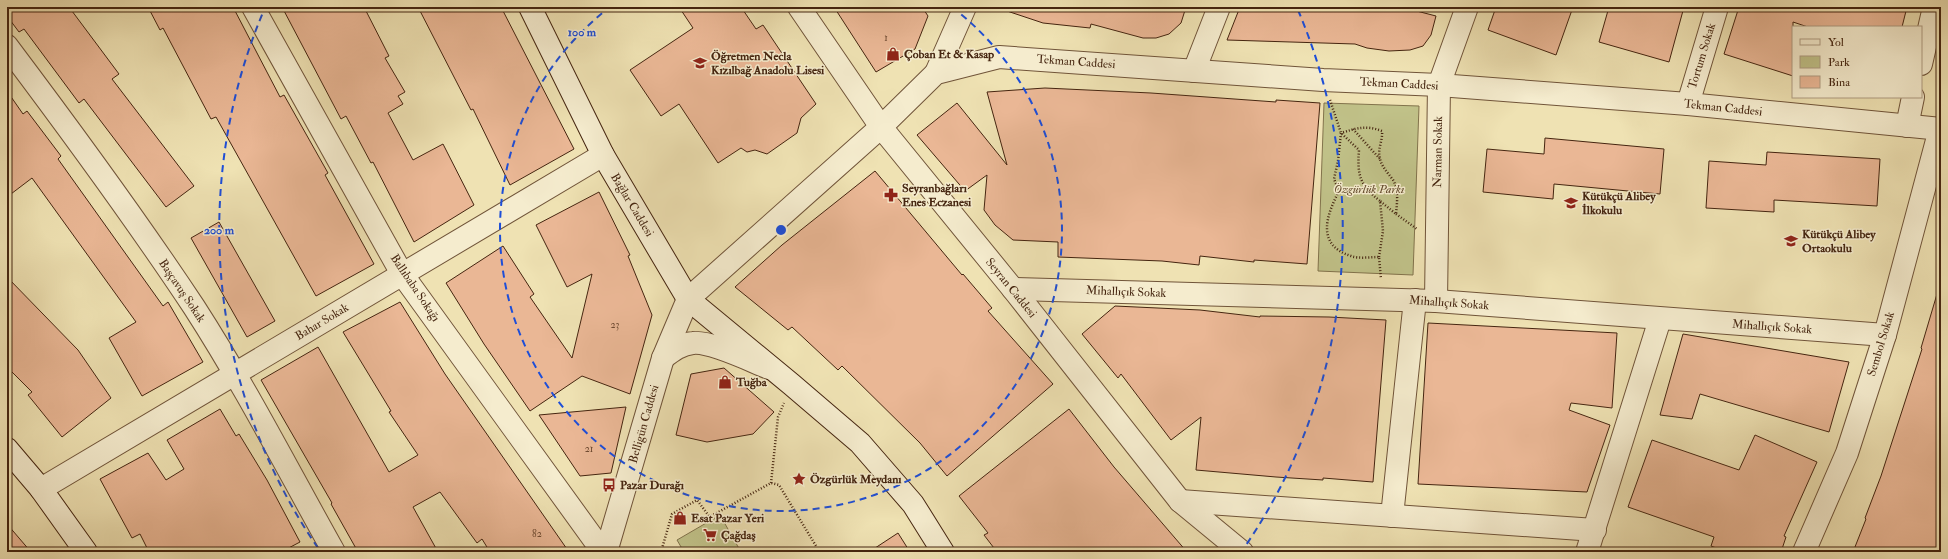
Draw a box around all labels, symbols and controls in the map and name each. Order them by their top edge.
street label: Tortum Sokak [1685,21,1719,91]
text: 100 m [568,25,597,40]
legend [1792,26,1922,98]
house number: 1 [884,32,888,44]
text: Yol [1828,35,1844,50]
shop icon: Çoban Et & Kasap [885,46,901,62]
place label: Çoban Et & Kasap [904,47,994,62]
place label: Öğretmen Necla Kızılbağ Anadolu Lisesi [711,49,825,78]
street label: Tekman Caddesi [1036,52,1116,72]
school or university icon: Öğretmen Necla Kızılbağ Anadolu Lisesi [692,55,708,71]
text: Park [1828,55,1850,70]
street label: Tekman Caddesi [1359,74,1439,94]
text: Bina [1828,75,1851,90]
street label: Tekman Caddesi [1683,96,1763,120]
street label: Narman Sokak [1430,116,1446,188]
street label: Bağlar Caddesi [607,170,657,240]
place label: Seyranbağları Enes Eczanesi [902,181,972,210]
park label: Özgürlük Parkı [1334,182,1404,197]
pharmacy icon: Seyranbağları Enes Eczanesi [883,187,899,203]
place label: Kütükçü Alibey İlkokulu [1582,189,1656,218]
school or university icon: Kütükçü Alibey İlkokulu [1563,195,1579,211]
text: 200 m [204,223,235,238]
centre of rings [774,223,788,237]
place label: Kütükçü Alibey Ortaokulu [1802,227,1876,256]
school or university icon: Kütükçü Alibey Ortaokulu [1783,233,1799,249]
street label: Ballıbaba Sokağı [387,251,443,325]
street label: Seyran Caddesi [982,255,1040,321]
street label: Başçavuş Sokak [155,256,209,326]
street label: Mihallıçık Sokak [1086,283,1167,301]
street label: Mihallıçık Sokak [1408,293,1490,313]
street label: Bahar Sokak [293,300,352,344]
street label: Sembol Sokak [1864,310,1898,378]
street label: Mihallıçık Sokak [1731,317,1813,337]
house number: 23 [611,319,620,331]
shop icon: Tuğba [717,374,733,390]
place label: Tuğba [735,375,768,390]
street label: Belligün Caddesi [626,383,662,465]
house number: 21 [585,443,594,455]
place icon: Özgürlük Meydanı [791,471,807,487]
place label: Özgürlük Meydanı [810,472,902,487]
bus stop icon: Pazar Durağı [601,477,617,493]
place label: Pazar Durağı [620,478,685,493]
shop icon: Esat Pazar Yeri [672,510,688,526]
place label: Esat Pazar Yeri [691,511,765,526]
supermarket icon: Çağdaş [702,527,718,543]
house number: 82 [532,528,542,540]
place label: Çağdaş [721,528,756,543]

